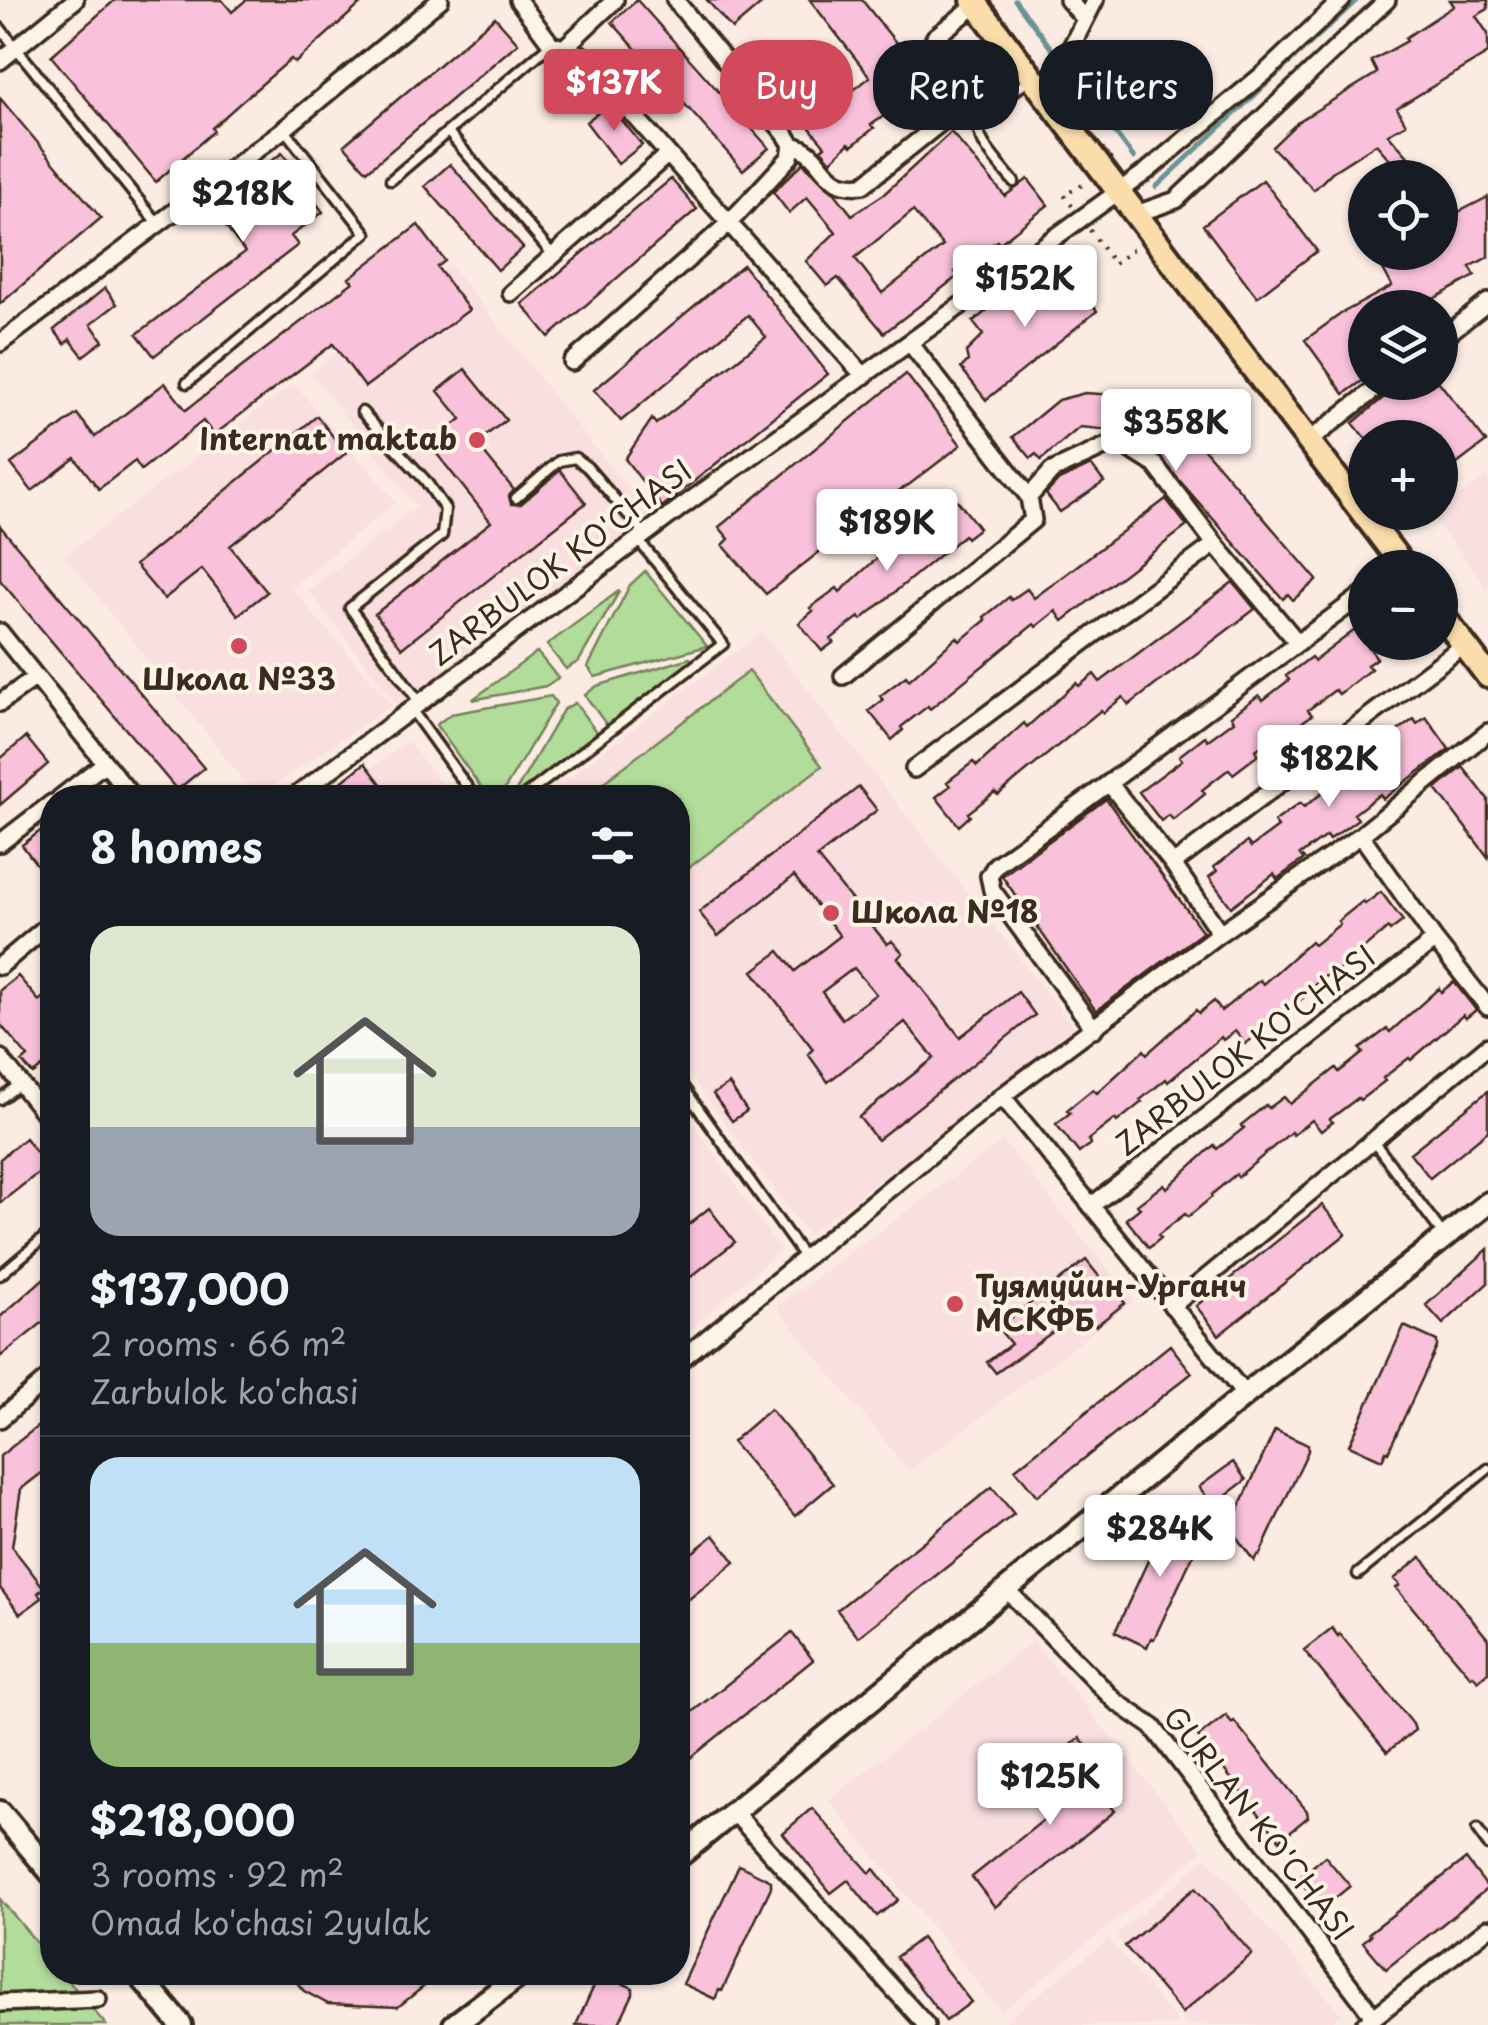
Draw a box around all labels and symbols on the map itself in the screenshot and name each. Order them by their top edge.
pin: $137K [544,49,684,134]
pin: $218K [173,160,313,245]
pin: $152K [955,245,1095,330]
pin: $358K [1106,389,1246,474]
place label: Internat maktab [199,415,457,460]
marker: Internat maktab [466,429,488,451]
street label: ZARBULOK KO'CHASI [418,447,701,675]
pin: $189K [817,489,957,574]
marker: Школа №33 [228,635,250,657]
place label: Школа №33 [142,655,336,700]
pin: $182K [1259,725,1399,810]
place label: Школа №18 [851,888,1039,933]
marker: Школа №18 [820,902,842,924]
street label: ZARBULOK KO'CHASI [1105,933,1384,1165]
place label: Туямуйин-Урганч МСКФБ [975,1262,1247,1341]
marker: Туямуйин-Урганч МСКФБ [944,1293,966,1315]
pin: $284K [1090,1495,1230,1580]
street label: GURLAN KO'CHASI [1154,1695,1366,1949]
pin: $125K [980,1743,1120,1828]

